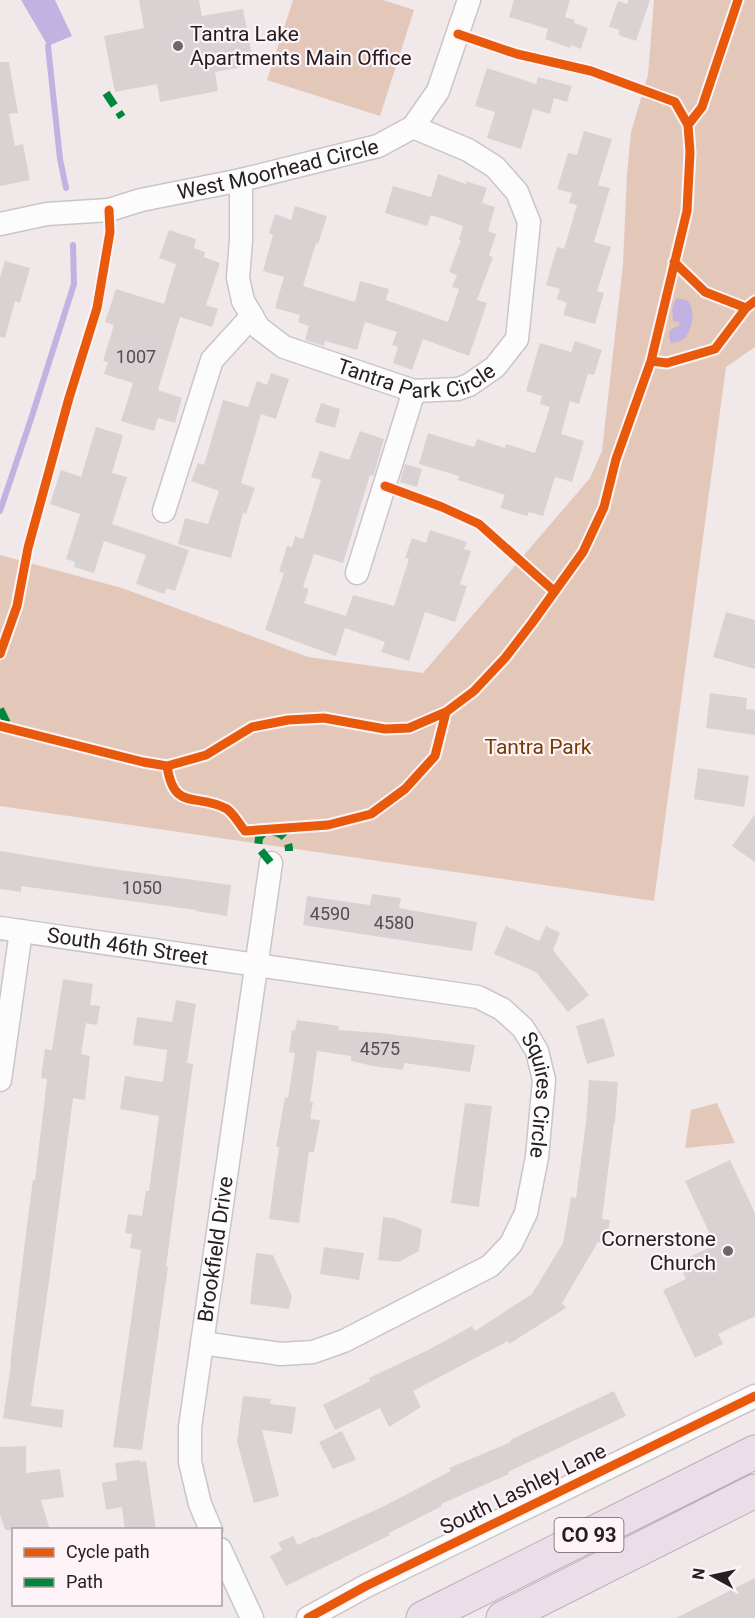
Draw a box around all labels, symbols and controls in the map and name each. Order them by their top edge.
place label: Tantra Lake Apartments Main Office [190,22,412,70]
marker: Tantra Lake Apartments Main Office [171,39,185,53]
street label: West Moorhead Circle [175,134,381,204]
house number: 1007 [116,346,156,367]
street label: Tantra Park Circle [331,349,497,375]
text: Tantra Park Circle [334,354,500,403]
park label: Tantra Park [485,735,592,759]
house number: 1050 [122,877,162,898]
house number: 4590 [310,903,350,924]
house number: 4580 [374,912,414,933]
street label: South 46th Street [46,923,210,970]
street label: Squires Circle [516,1028,556,1159]
house number: 4575 [360,1038,400,1059]
street label: Brookfield Drive [193,1175,238,1324]
place label: Cornerstone Church [601,1227,716,1275]
marker: Cornerstone Church [721,1244,735,1258]
street label: South Lashley Lane [436,1438,610,1540]
road number: CO 93 [554,1518,624,1552]
legend [12,1528,222,1606]
text: Cycle path [66,1541,150,1562]
north arrow [683,1546,743,1606]
text: N [688,1567,709,1581]
text: Path [66,1571,103,1592]

